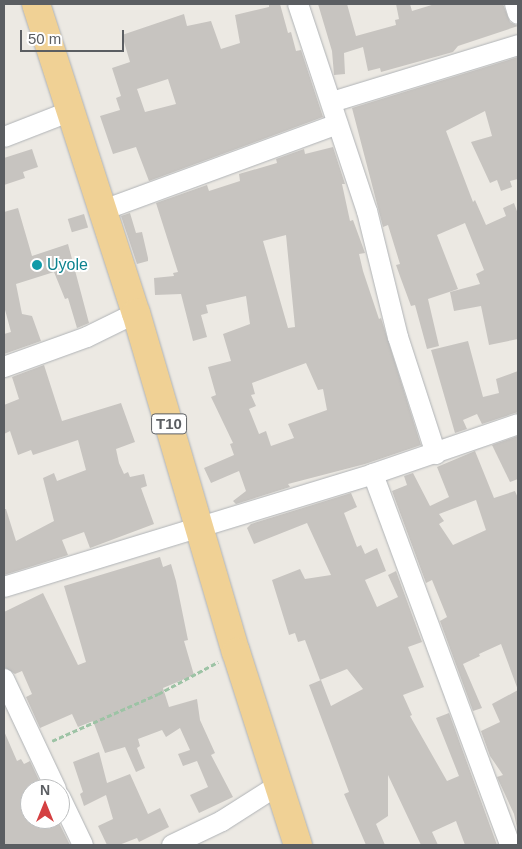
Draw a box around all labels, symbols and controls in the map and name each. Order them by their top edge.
scale bar [22,20,126,52]
text: 50 m [28,30,61,47]
place label: Uyole [47,255,88,275]
marker: Uyole [31,259,43,271]
road number: T10 [150,412,188,436]
north arrow [20,779,70,829]
text: N [40,782,50,798]

